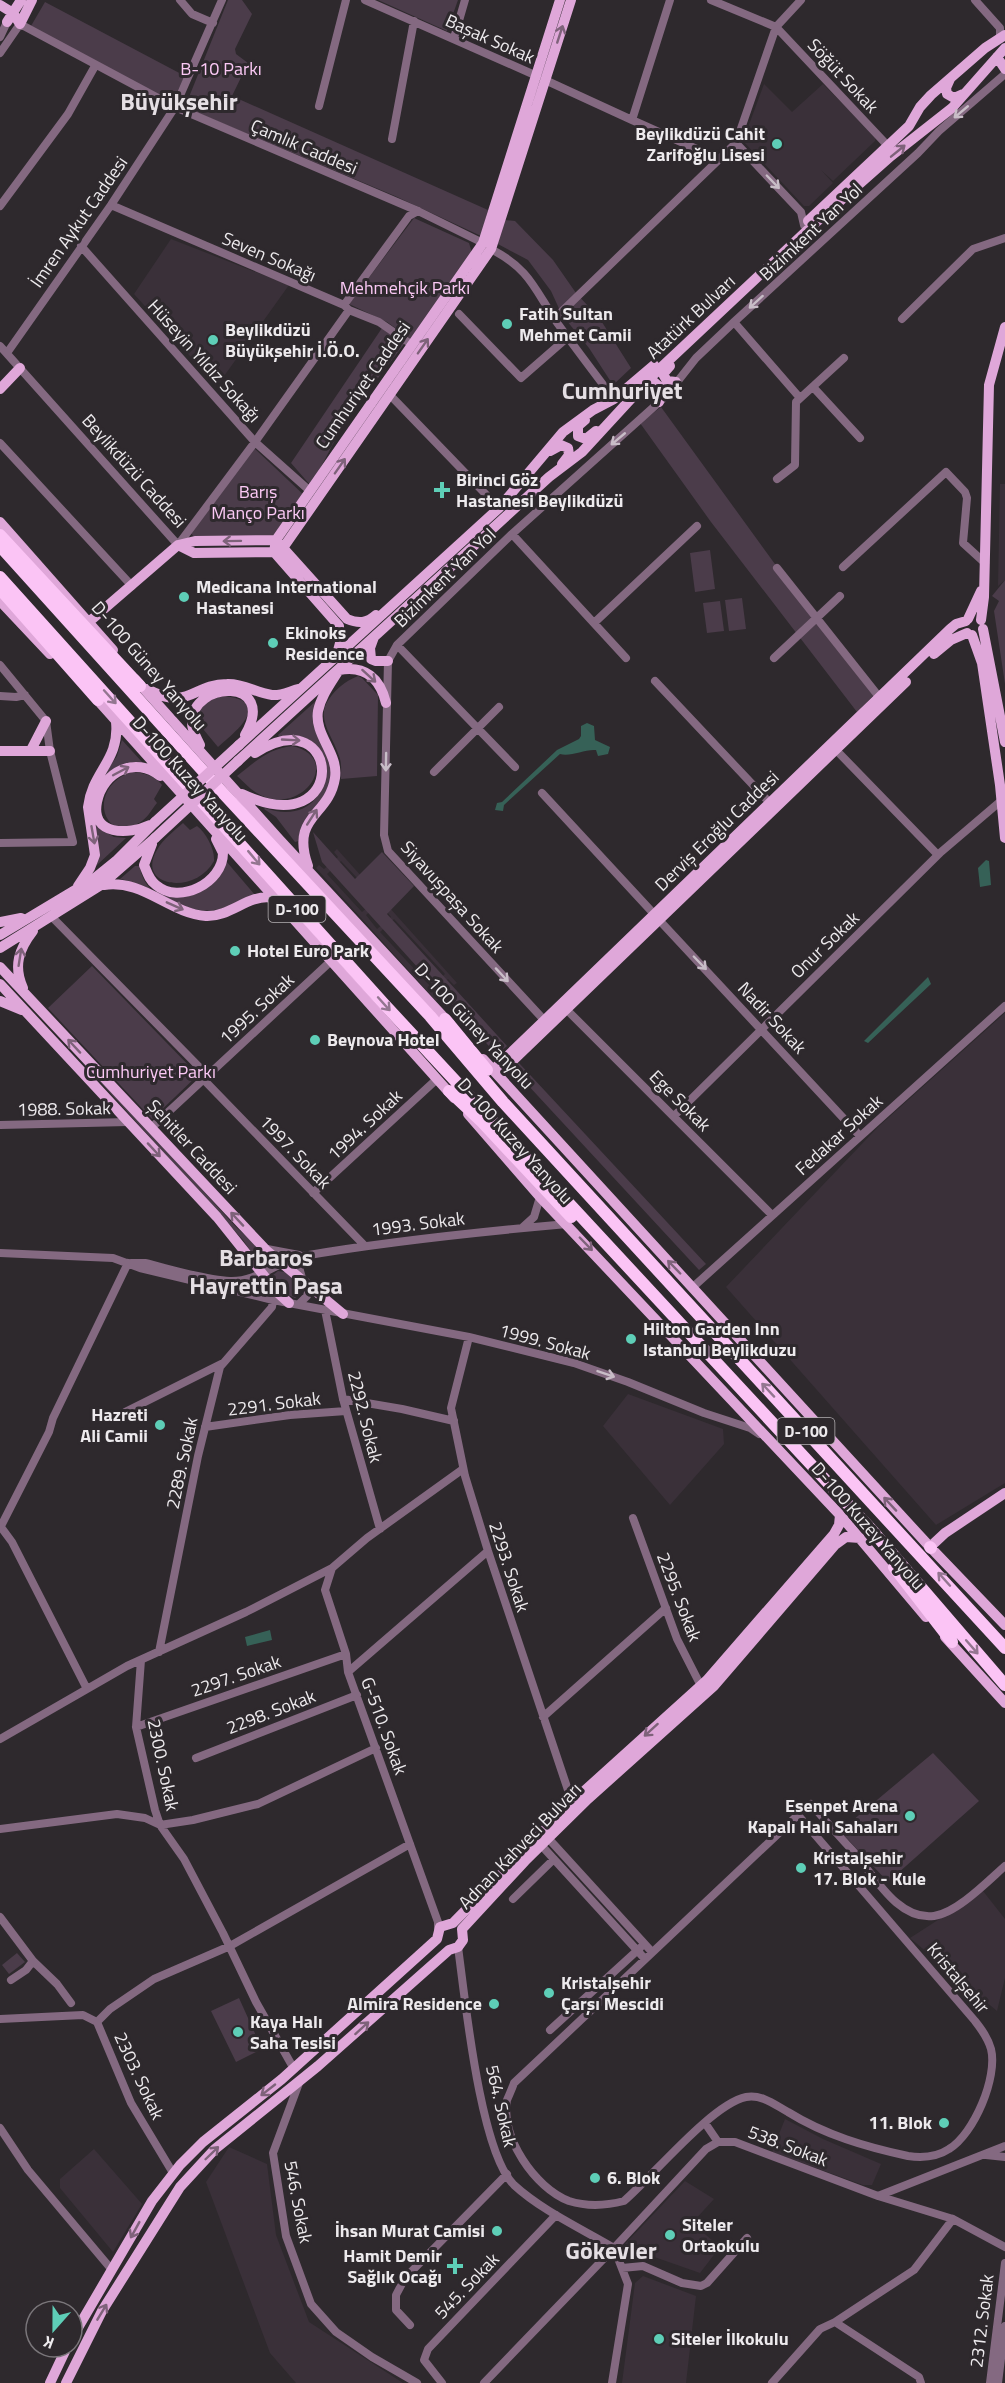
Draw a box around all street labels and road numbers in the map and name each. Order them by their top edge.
street label: Başak Sokak [441,7,540,70]
street label: Söğüt Sokak [801,32,885,119]
street label: Çamlık Caddesi [247,112,362,181]
street label: İmren Aykut Caddesi [23,150,134,293]
street label: Bizimkent Yan Yol [753,176,868,287]
street label: Seven Sokağı [218,225,320,288]
street label: Atatürk Bulvarı [640,268,741,365]
street label: Hüseyin Yıldız Sokağı [142,293,267,428]
street label: Cumhuriyet Caddesi [308,315,417,454]
street label: Beylikdüzü Caddesi [76,408,193,534]
street label: Bizimkent Yan Yol [388,522,502,633]
street label: D-100 Güney Yanyolu [85,595,214,737]
street label: D-100 Kuzey Yanyolu [126,710,255,848]
street label: Derviş Eroğlu Caddesi [648,764,785,897]
street label: Siyavuşpaşa Sokak [394,834,511,959]
road number: D-100 [268,896,326,922]
street label: Onur Sokak [784,905,866,984]
street label: D-100 Güney Yanyolu [408,956,540,1095]
street label: 1995. Sokak [213,967,300,1050]
street label: Nadir Sokak [732,975,813,1060]
street label: Ege Sokak [643,1064,718,1138]
street label: D-100 Kuzey Yanyolu [451,1072,580,1210]
street label: 1994. Sokak [321,1083,408,1166]
street label: Fedakar Sokak [789,1088,889,1181]
street label: Şehitler Caddesi [141,1093,244,1200]
street label: 1988. Sokak [17,1094,111,1123]
street label: 1997. Sokak [253,1109,338,1195]
street label: 1993. Sokak [370,1204,466,1243]
street label: 1999. Sokak [496,1316,594,1367]
street label: 2292. Sokak [341,1368,390,1466]
street label: 2291. Sokak [226,1384,322,1423]
street label: 2289. Sokak [159,1414,205,1512]
road number: D-100 [778,1418,834,1444]
street label: D-100 Kuzey Yanyolu [805,1456,932,1596]
street label: 2293. Sokak [482,1518,537,1616]
street label: 2295. Sokak [650,1548,709,1646]
street label: 2297. Sokak [187,1647,285,1704]
street label: G-510. Sokak [354,1673,415,1779]
street label: 2298. Sokak [222,1682,320,1741]
street label: 2300. Sokak [141,1716,187,1814]
street label: Adnan Kahveci Bulvarı [452,1776,587,1915]
street label: Kristalşehir [921,1936,996,2019]
street label: 2303. Sokak [107,2028,172,2124]
street label: 564. Sokak [479,2062,524,2150]
street label: 538. Sokak [744,2118,832,2173]
street label: 546. Sokak [277,2158,320,2246]
street label: 545. Sokak [428,2246,506,2325]
street label: 2312. Sokak [962,2272,1001,2369]

